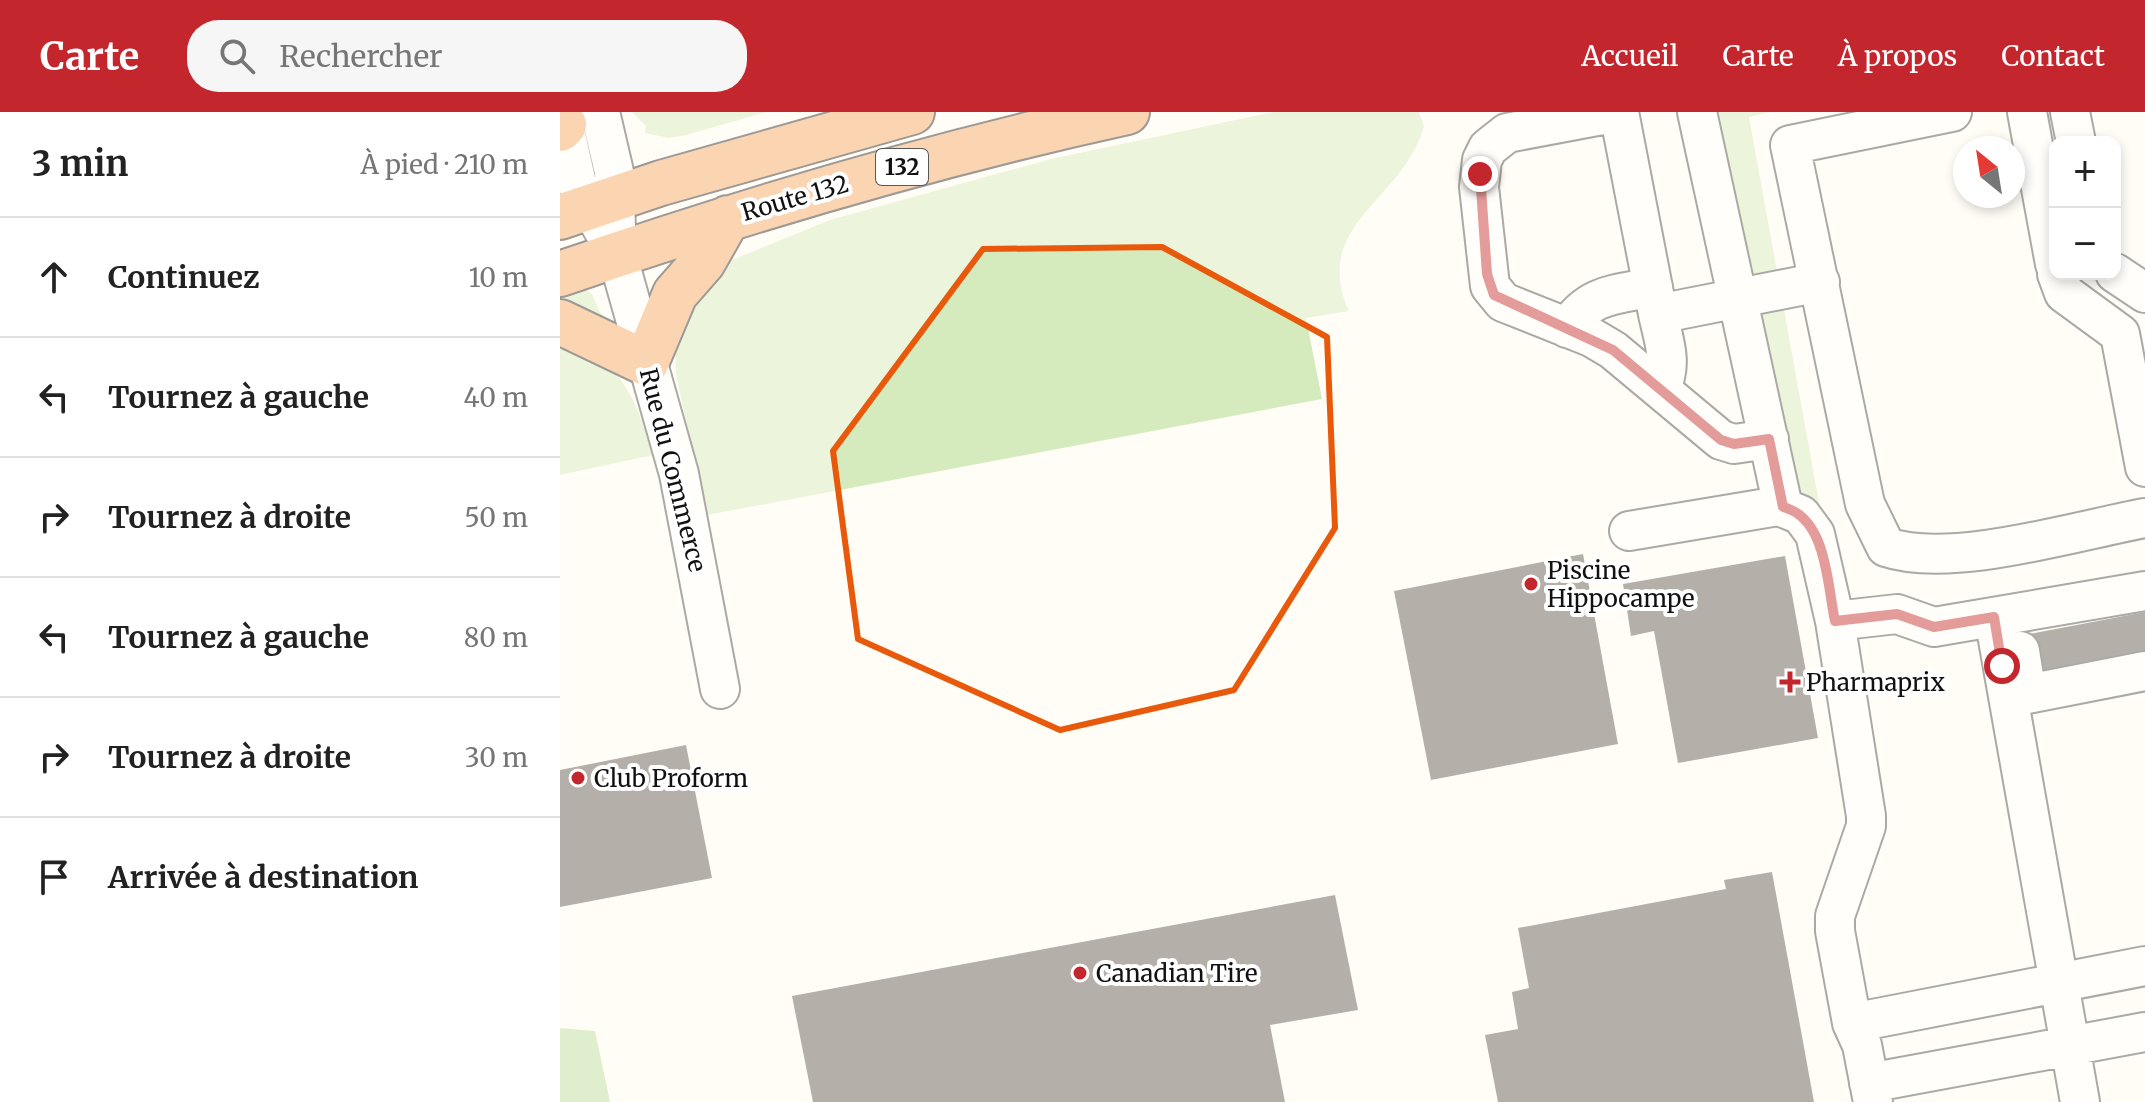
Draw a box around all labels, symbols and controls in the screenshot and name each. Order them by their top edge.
search box [187,20,747,92]
text: Carte [40,33,139,80]
icon: search [215,34,259,78]
text: Rechercher [279,37,443,75]
text: Accueil [1581,38,1679,74]
text: Carte [1723,38,1794,74]
text: À propos [1838,38,1957,74]
text: Contact [2001,38,2105,74]
north arrow [1953,136,2025,208]
map controls [2049,136,2121,280]
button: + [2049,136,2121,208]
text: 3 min [32,143,128,185]
text: À pied · 210 m [361,148,528,181]
road number: 132 [876,149,928,185]
route end [1462,156,1498,192]
street label: Route 132 [738,168,852,228]
button: − [2049,208,2121,280]
icon: ahead [32,255,76,299]
text: Continuez [108,258,259,296]
text: 10 m [469,261,528,294]
street label: Rue du Commerce [633,365,713,575]
icon: left [32,375,76,419]
text: Tournez à gauche [108,378,369,416]
text: 40 m [464,381,528,414]
icon: right [32,495,76,539]
text: Tournez à droite [108,498,351,536]
text: 50 m [464,501,528,534]
place label: Piscine Hippocampe [1547,555,1695,614]
marker: Piscine Hippocampe [1522,575,1540,593]
icon: left [32,615,76,659]
text: Tournez à gauche [108,618,369,656]
text: 80 m [464,621,528,654]
route start [1984,648,2020,684]
place label: Pharmaprix [1806,667,1945,698]
marker: Pharmaprix [1781,673,1799,691]
icon: right [32,735,76,779]
text: Tournez à droite [108,738,351,776]
text: 30 m [465,741,528,774]
place label: Club Proform [594,763,748,794]
marker: Club Proform [569,769,587,787]
icon: arrive [32,855,76,899]
text: Arrivée à destination [108,858,418,896]
place label: Canadian Tire [1096,958,1258,989]
marker: Canadian Tire [1071,964,1089,982]

